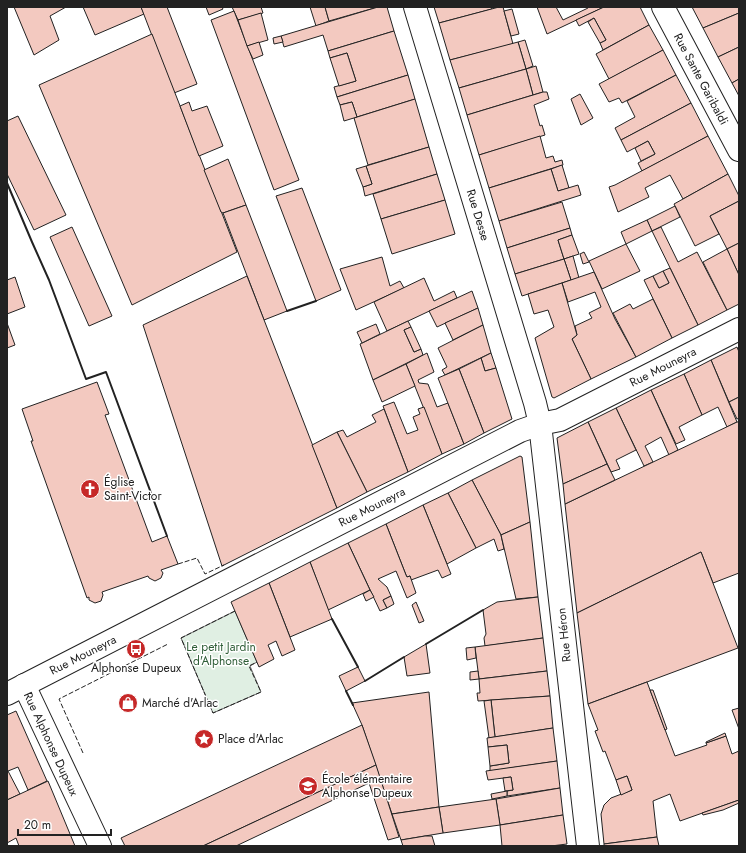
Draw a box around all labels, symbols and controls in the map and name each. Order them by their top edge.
street label: Rue Sante Garibaldi [669,30,733,128]
street label: Rue Desse [462,187,494,243]
street label: Rue Mouneyra [626,342,700,392]
place label: Église Saint-Victor [104,473,162,505]
church icon: Église Saint-Victor [79,478,101,500]
street label: Rue Mouneyra [335,482,409,532]
street label: Rue Héron [552,607,576,663]
street label: Rue Mouneyra [46,630,120,680]
bus stop icon: Alphonse Dupeux [125,638,147,660]
park label: Le petit Jardin d'Alphonse [186,638,256,670]
place label: Alphonse Dupeux [91,659,182,677]
street label: Rue Alphonse Dupeux [19,689,83,800]
shop icon: Marché d'Arlac [117,692,139,714]
place label: Marché d'Arlac [142,694,218,712]
place icon: Place d'Arlac [193,728,215,750]
place label: Place d'Arlac [218,730,284,748]
place label: École élémentaire Alphonse Dupeux [322,770,413,802]
school or university icon: École élémentaire Alphonse Dupeux [297,775,319,797]
scale bar [18,811,111,837]
text: 20 m [24,816,51,834]

